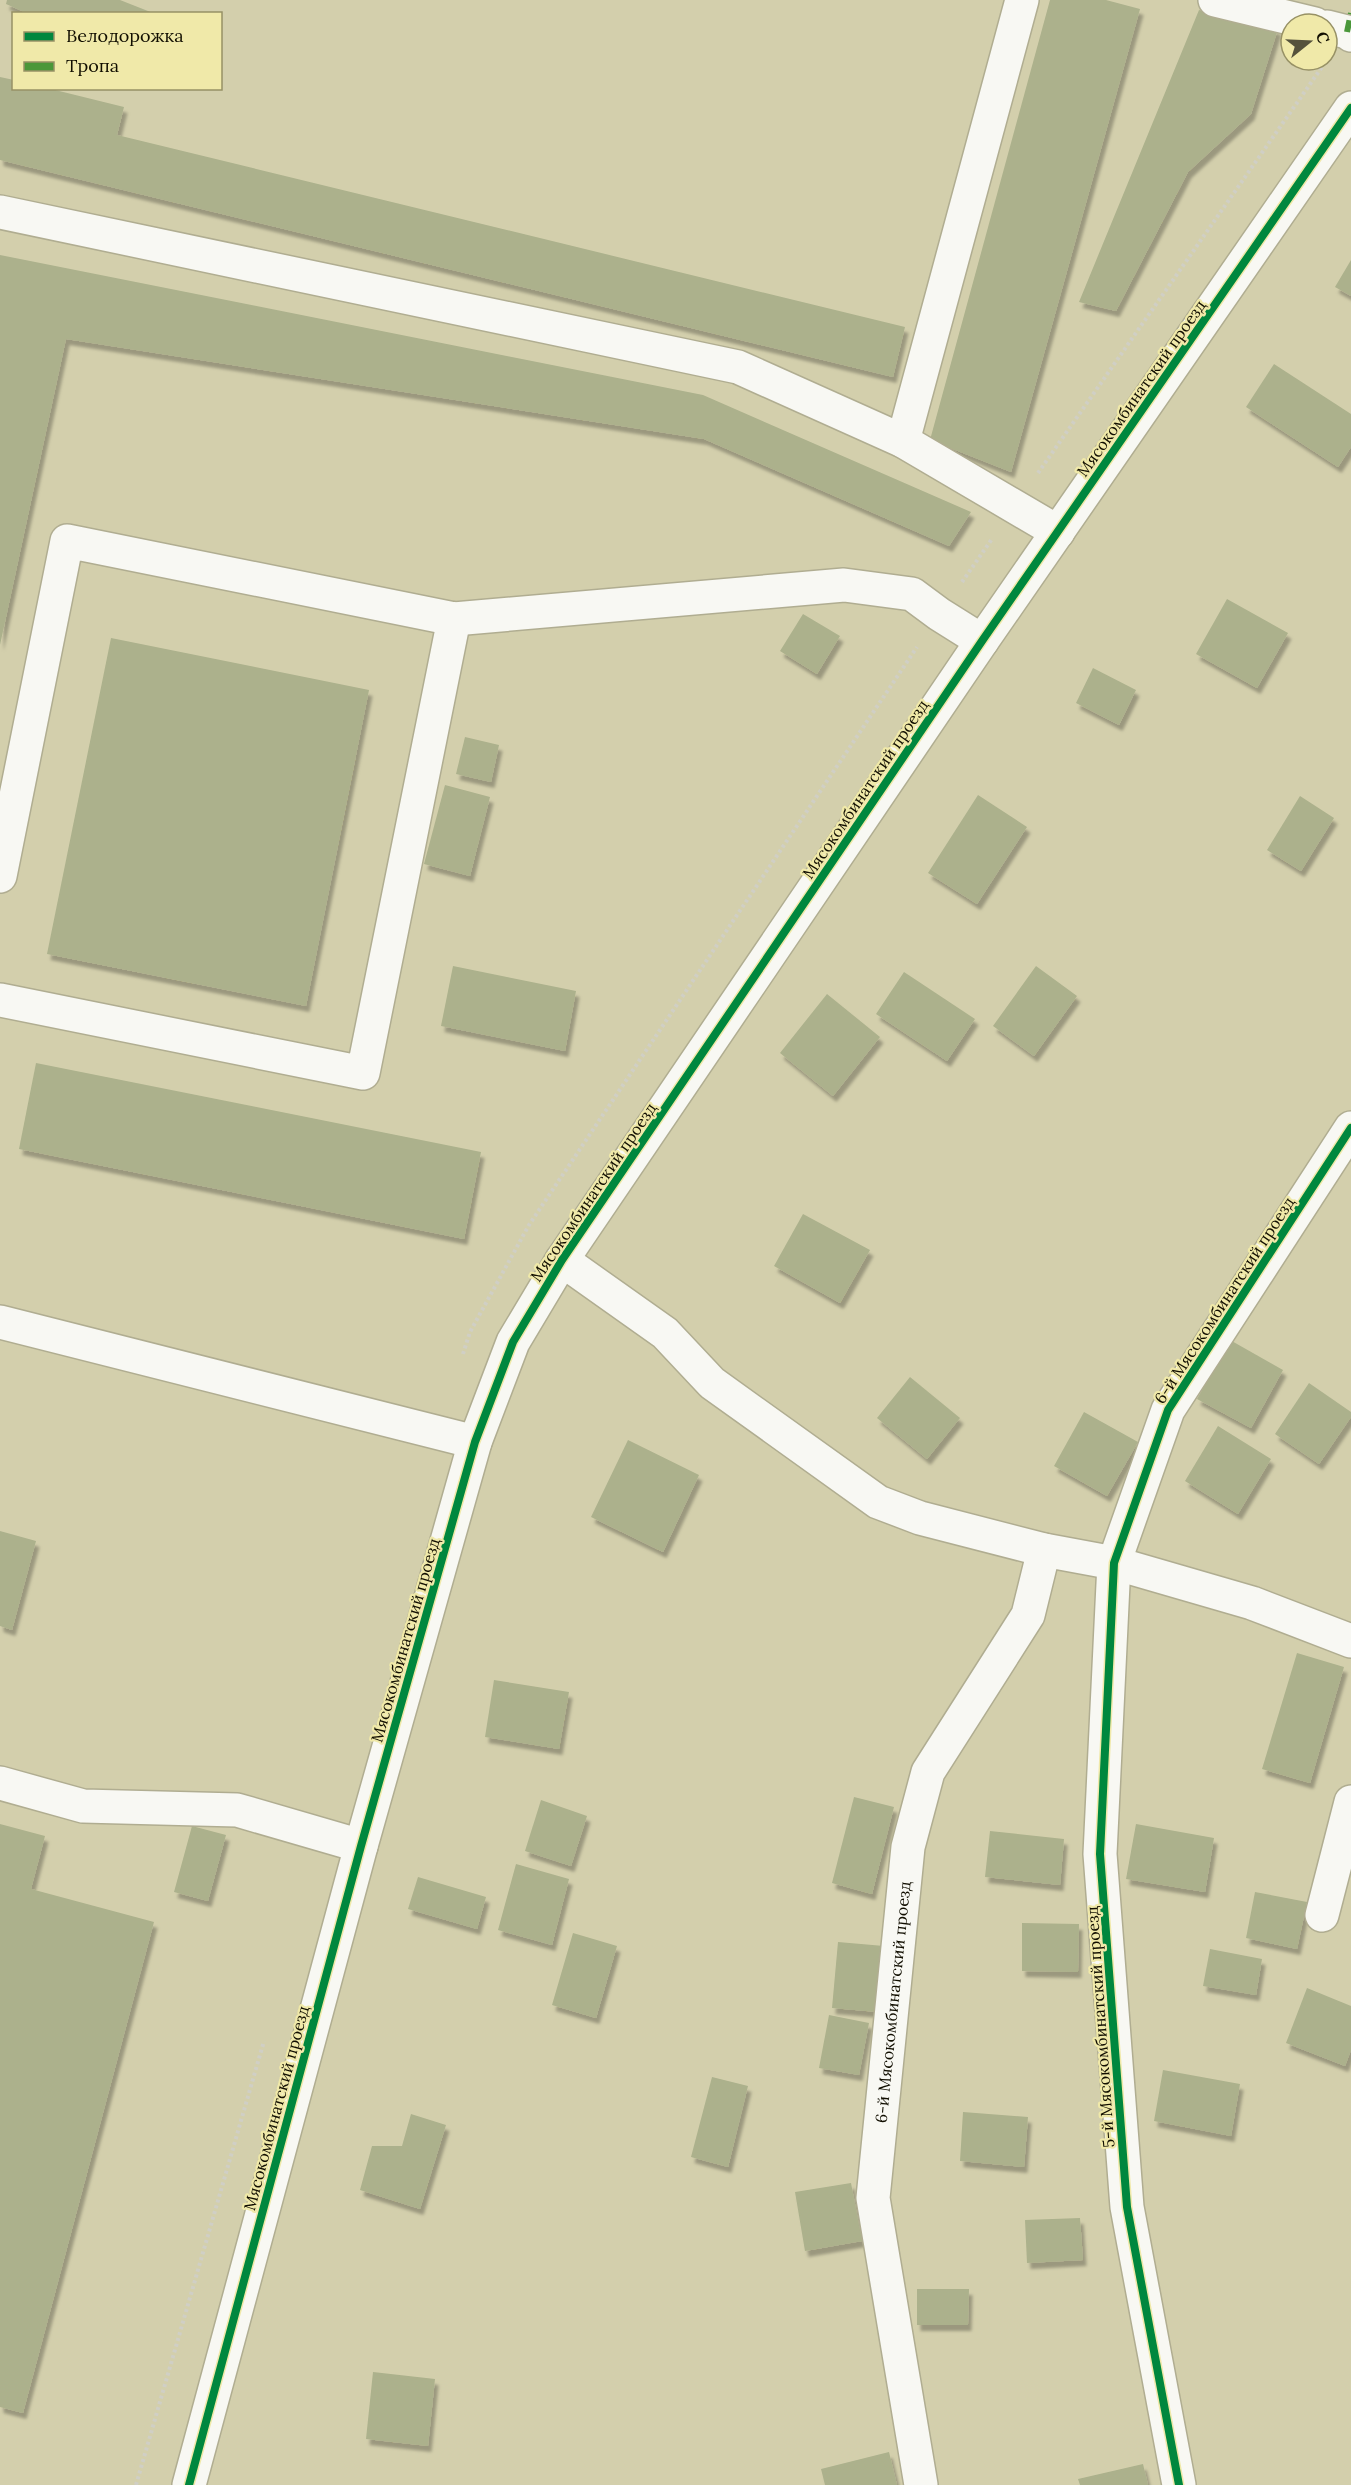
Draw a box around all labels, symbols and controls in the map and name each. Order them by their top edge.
legend [12,12,222,90]
north arrow [1279,12,1339,72]
text: Велодорожка [66,24,184,47]
text: С [1312,29,1334,46]
text: Тропа [66,54,119,77]
street label: Мясокомбинатский проезд [1072,295,1210,480]
street label: Мясокомбинатский проезд [798,695,933,882]
street label: Мясокомбинатский проезд [526,1098,661,1285]
street label: 6-й Мясокомбинатский проезд [1150,1192,1299,1407]
street label: Мясокомбинатский проезд [366,1535,444,1744]
street label: 6-й Мясокомбинатский проезд [871,1880,915,2124]
street label: 5-й Мясокомбинатский проезд [1082,1905,1118,2148]
street label: Мясокомбинатский проезд [239,2003,313,2213]

